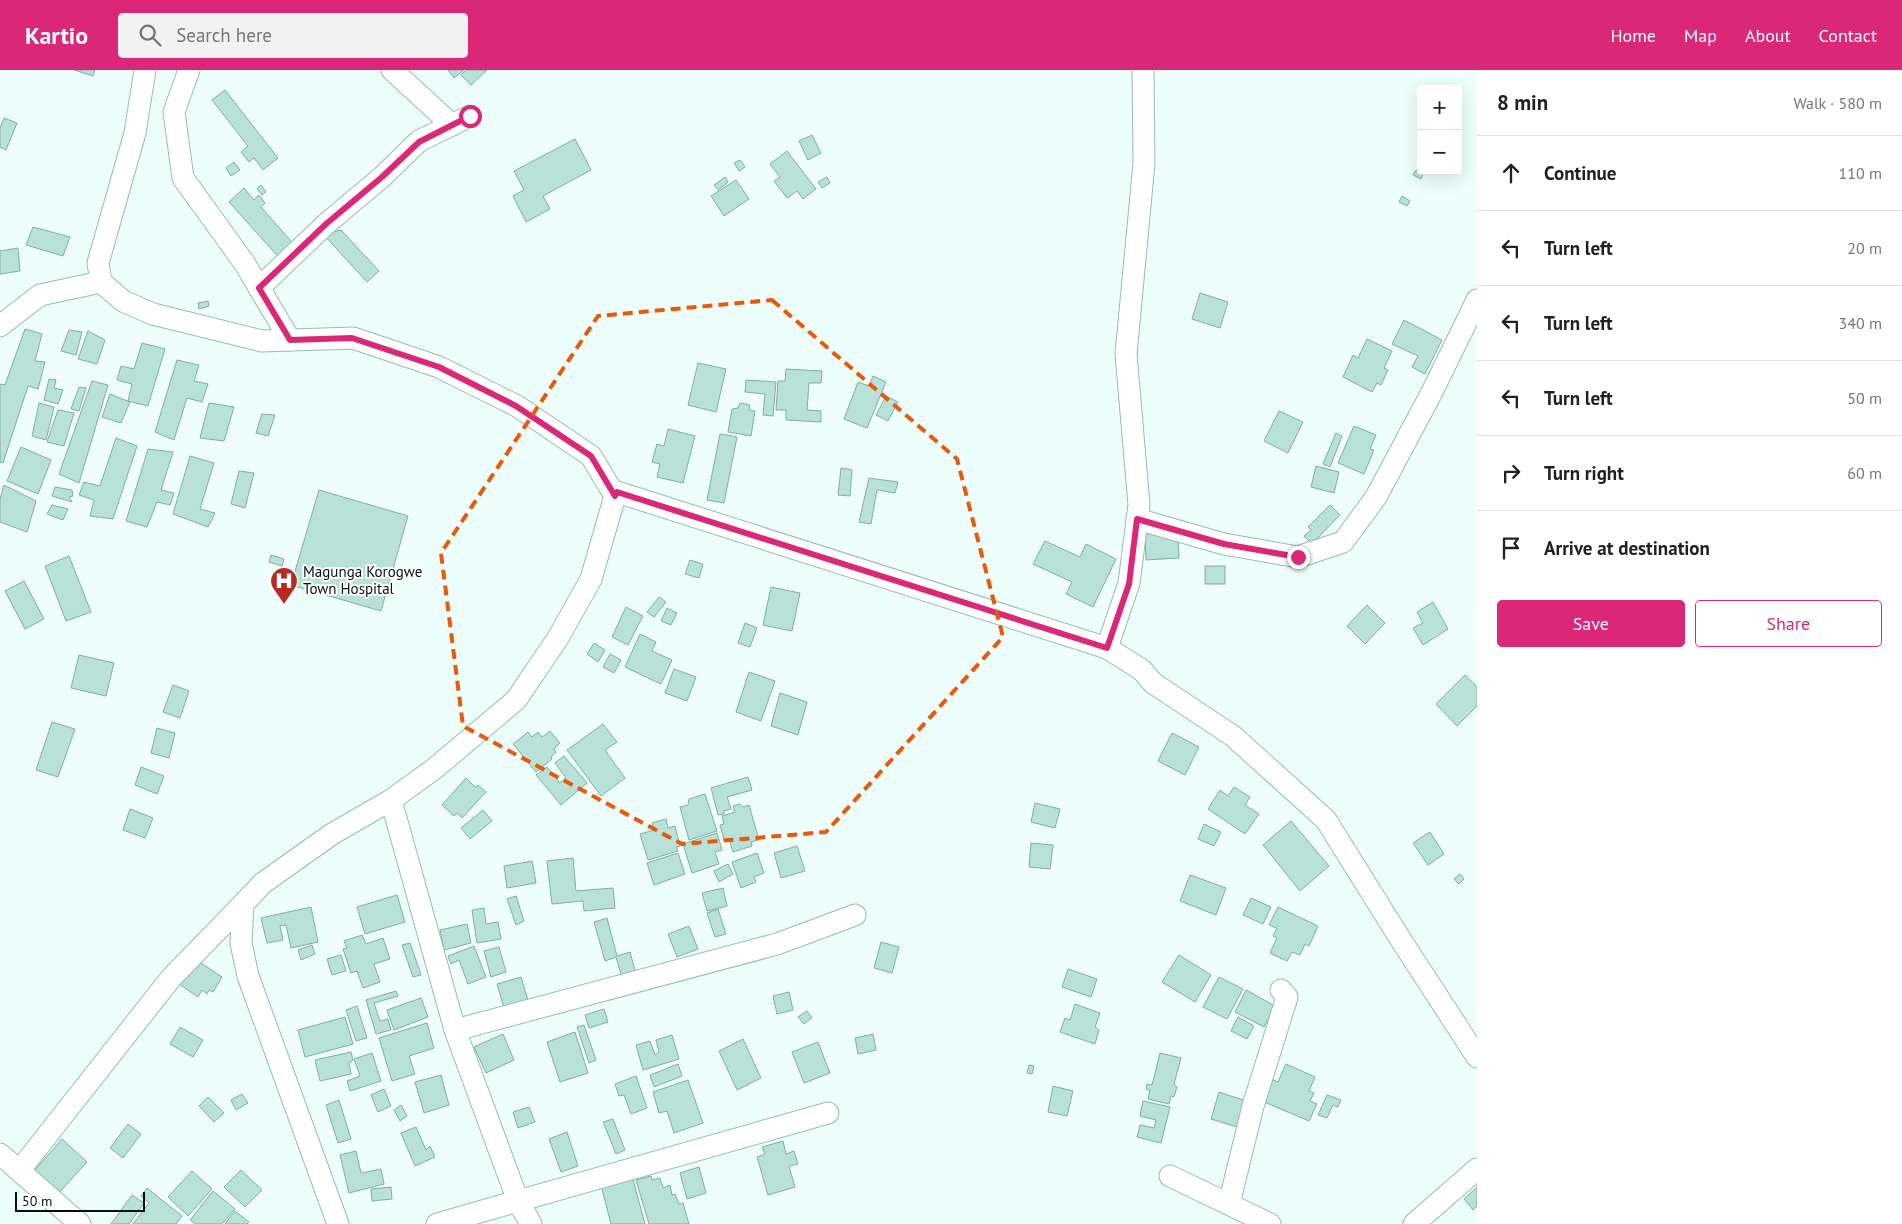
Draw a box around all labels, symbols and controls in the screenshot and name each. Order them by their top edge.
search box [118,13,468,58]
text: Kartio [25,20,88,51]
icon: search [136,21,164,49]
text: Search here [176,23,272,47]
text: Home [1610,24,1656,47]
text: Map [1684,24,1717,47]
text: About [1745,24,1791,47]
text: Contact [1819,24,1877,47]
map controls [1417,85,1462,175]
button: + [1417,85,1462,130]
text: 8 min [1497,89,1548,116]
text: Walk · 580 m [1793,93,1882,113]
route start [459,105,482,128]
button: − [1417,130,1462,175]
icon: ahead [1497,159,1525,187]
text: Continue [1544,161,1616,185]
text: 110 m [1839,163,1882,183]
icon: left [1497,234,1525,262]
text: Turn left [1544,236,1613,260]
text: 20 m [1847,238,1882,258]
icon: left [1497,309,1525,337]
text: Turn left [1544,311,1613,335]
text: 340 m [1839,313,1882,333]
icon: left [1497,384,1525,412]
text: Turn left [1544,386,1613,410]
text: 50 m [1847,388,1882,408]
icon: right [1497,459,1525,487]
text: Turn right [1544,461,1624,485]
text: 60 m [1847,463,1882,483]
icon: arrive [1497,534,1525,562]
text: Arrive at destination [1544,536,1710,560]
route end [1287,546,1310,569]
place label: Magunga Korogwe Town Hospital [303,562,422,598]
hospital icon: Magunga Korogwe Town Hospital [269,566,299,605]
button: Save [1497,600,1685,647]
button: Share [1695,600,1882,647]
scale bar [15,1189,145,1212]
text: 50 m [22,1192,52,1210]

